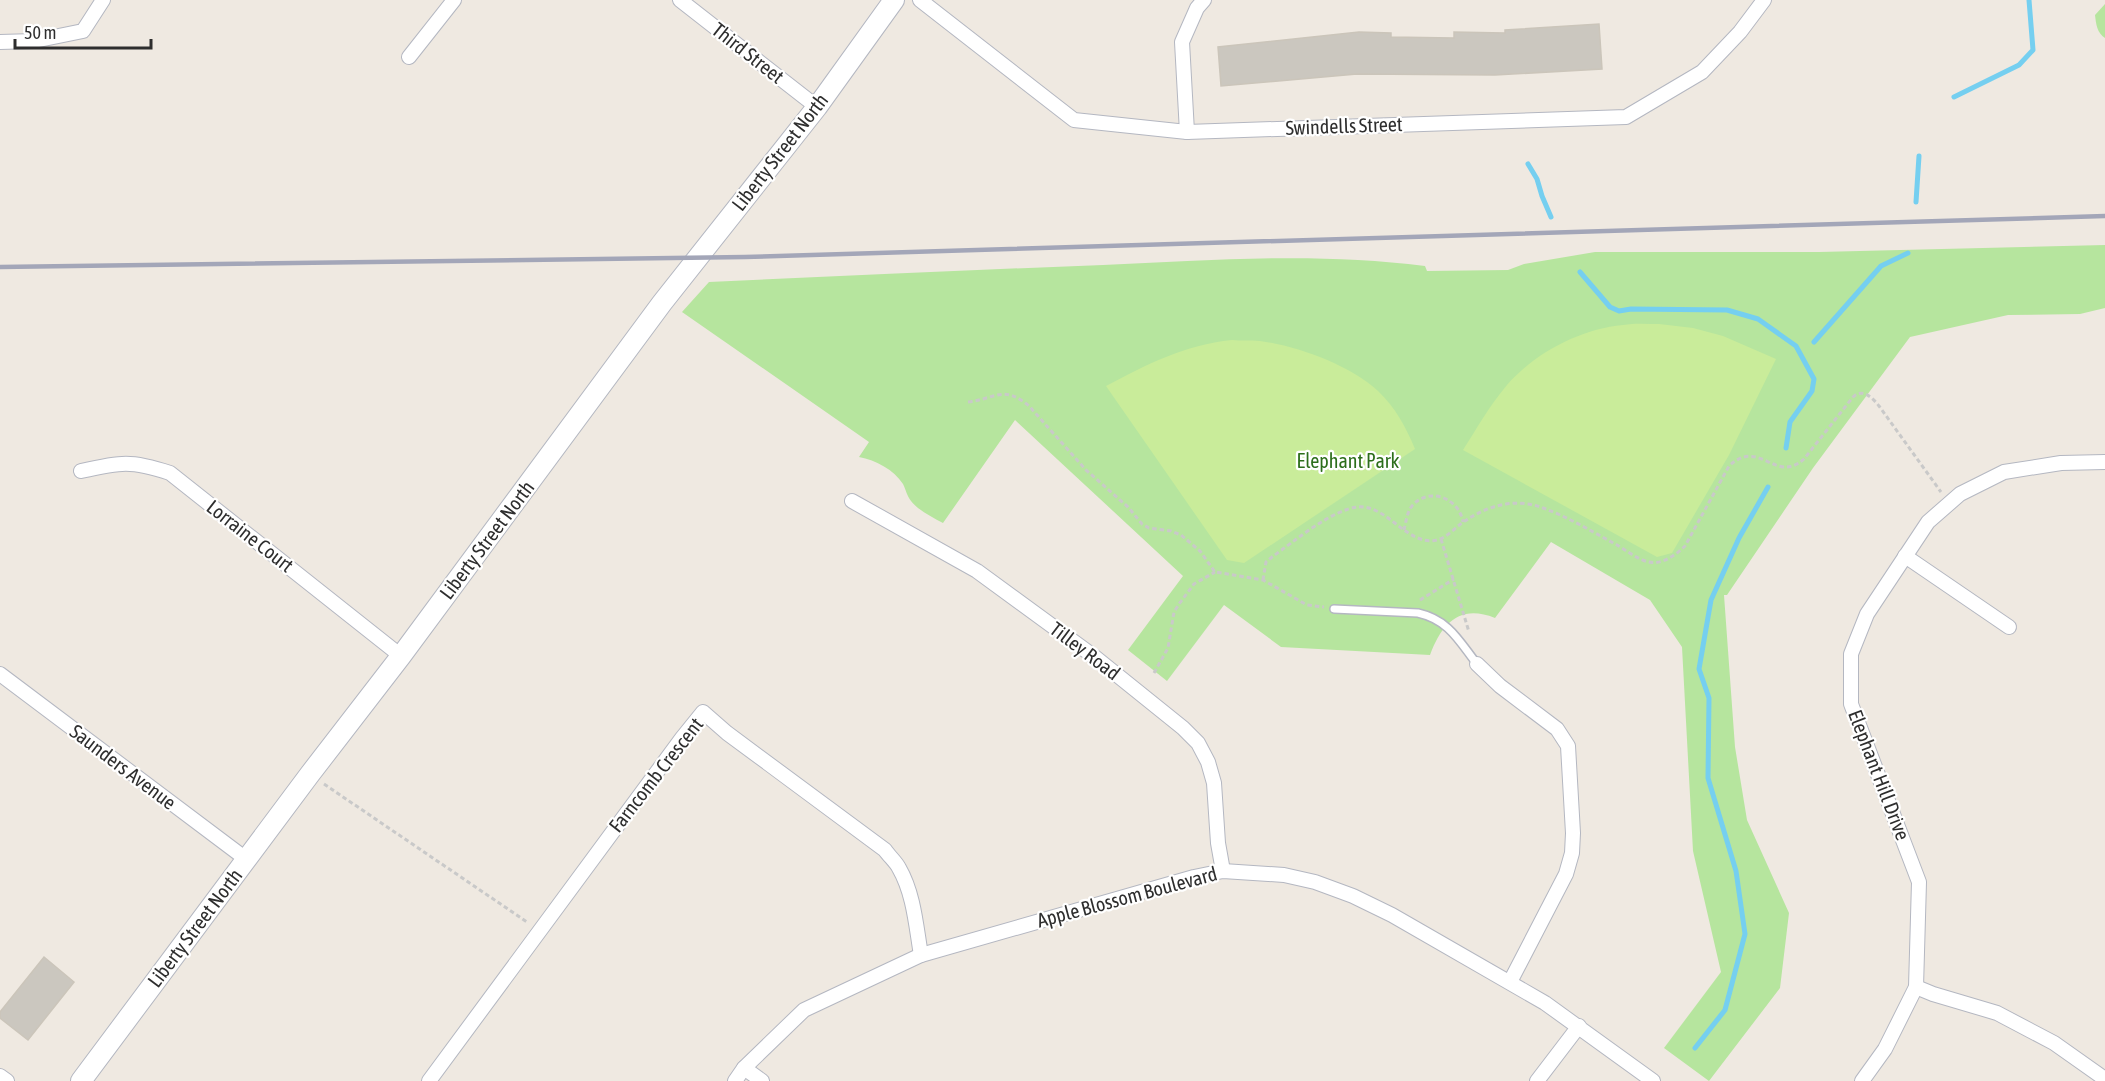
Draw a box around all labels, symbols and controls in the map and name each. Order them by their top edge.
scale bar [15,12,152,50]
street label: Third Street [708,17,789,88]
text: 50 m [24,22,56,43]
street label: Liberty Street North [727,89,832,215]
street label: Swindells Street [1285,112,1403,139]
park label: Elephant Park [1297,449,1400,472]
street label: Liberty Street North [435,476,539,603]
street label: Lorraine Court [202,495,298,577]
street label: Tilley Road [1046,617,1125,684]
street label: Elephant Hill Drive [1844,706,1915,843]
street label: Farncomb Crescent [604,713,708,837]
street label: Saunders Avenue [66,719,181,814]
street label: Apple Blossom Boulevard [1034,861,1219,932]
street label: Liberty Street North [143,864,247,991]

